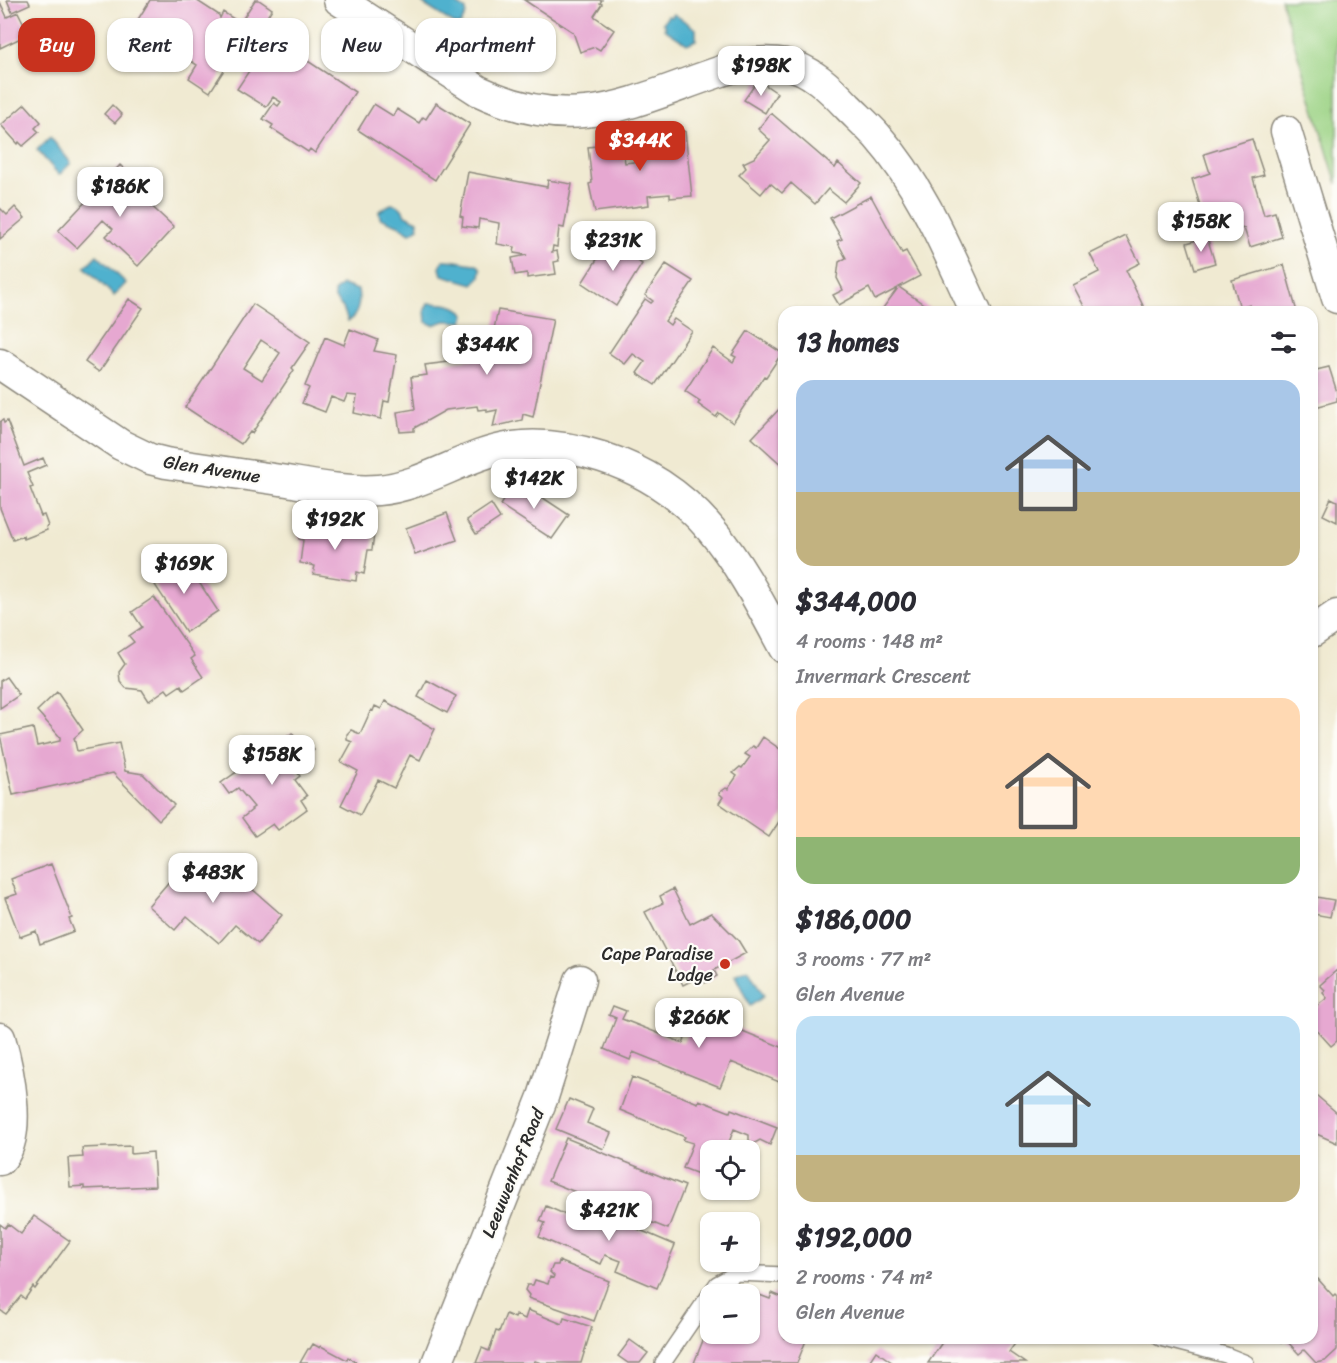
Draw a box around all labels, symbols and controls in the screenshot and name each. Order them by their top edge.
chip: Buy [18,18,95,72]
chip: Rent [107,18,193,72]
chip: Filters [205,18,309,72]
chip: New [321,18,403,72]
chip: Apartment [415,18,556,72]
pin: $198K [719,46,803,97]
text: $198K [732,48,790,83]
pin: $344K [598,121,682,172]
text: $344K [609,123,671,158]
pin: $186K [78,167,162,218]
text: $186K [91,169,149,204]
pin: $158K [1159,202,1243,253]
text: $158K [1172,204,1230,239]
pin: $231K [571,221,655,272]
text: $231K [585,223,641,258]
text: 13 homes [796,319,899,365]
pin: $344K [445,325,529,376]
icon: filters [1267,326,1300,359]
text: $344K [456,327,518,362]
icon: home [994,419,1102,527]
street label: Glen Avenue [161,446,263,492]
pin: $142K [492,459,576,510]
text: $142K [505,461,563,496]
pin: $192K [293,500,377,551]
text: $192K [306,502,364,537]
pin: $169K [142,544,226,595]
text: $169K [155,546,213,581]
text: $344,000 [796,578,917,624]
text: 4 rooms · 148 m² [796,624,943,659]
text: Invermark Crescent [796,659,971,694]
pin: $158K [230,735,314,786]
text: $158K [243,737,301,772]
icon: home [994,737,1102,845]
pin: $483K [171,853,255,904]
text: $483K [182,855,244,890]
text: $186,000 [796,896,911,942]
place label: Cape Paradise Lodge [602,938,713,991]
text: 3 rooms · 77 m² [796,942,931,977]
marker: Cape Paradise Lodge [718,957,732,971]
text: Glen Avenue [796,977,905,1012]
pin: $266K [657,998,741,1049]
text: $266K [669,1000,729,1035]
icon: home [994,1055,1102,1163]
street label: Leeuwenhof Road [472,1102,554,1243]
map controls [700,1140,760,1344]
button: locate [700,1140,760,1200]
pin: $421K [567,1191,651,1242]
text: $421K [580,1193,638,1228]
button: + [700,1212,760,1272]
text: $192,000 [796,1214,912,1260]
text: 2 rooms · 74 m² [796,1260,933,1295]
button: − [700,1284,760,1344]
text: Glen Avenue [796,1295,905,1330]

